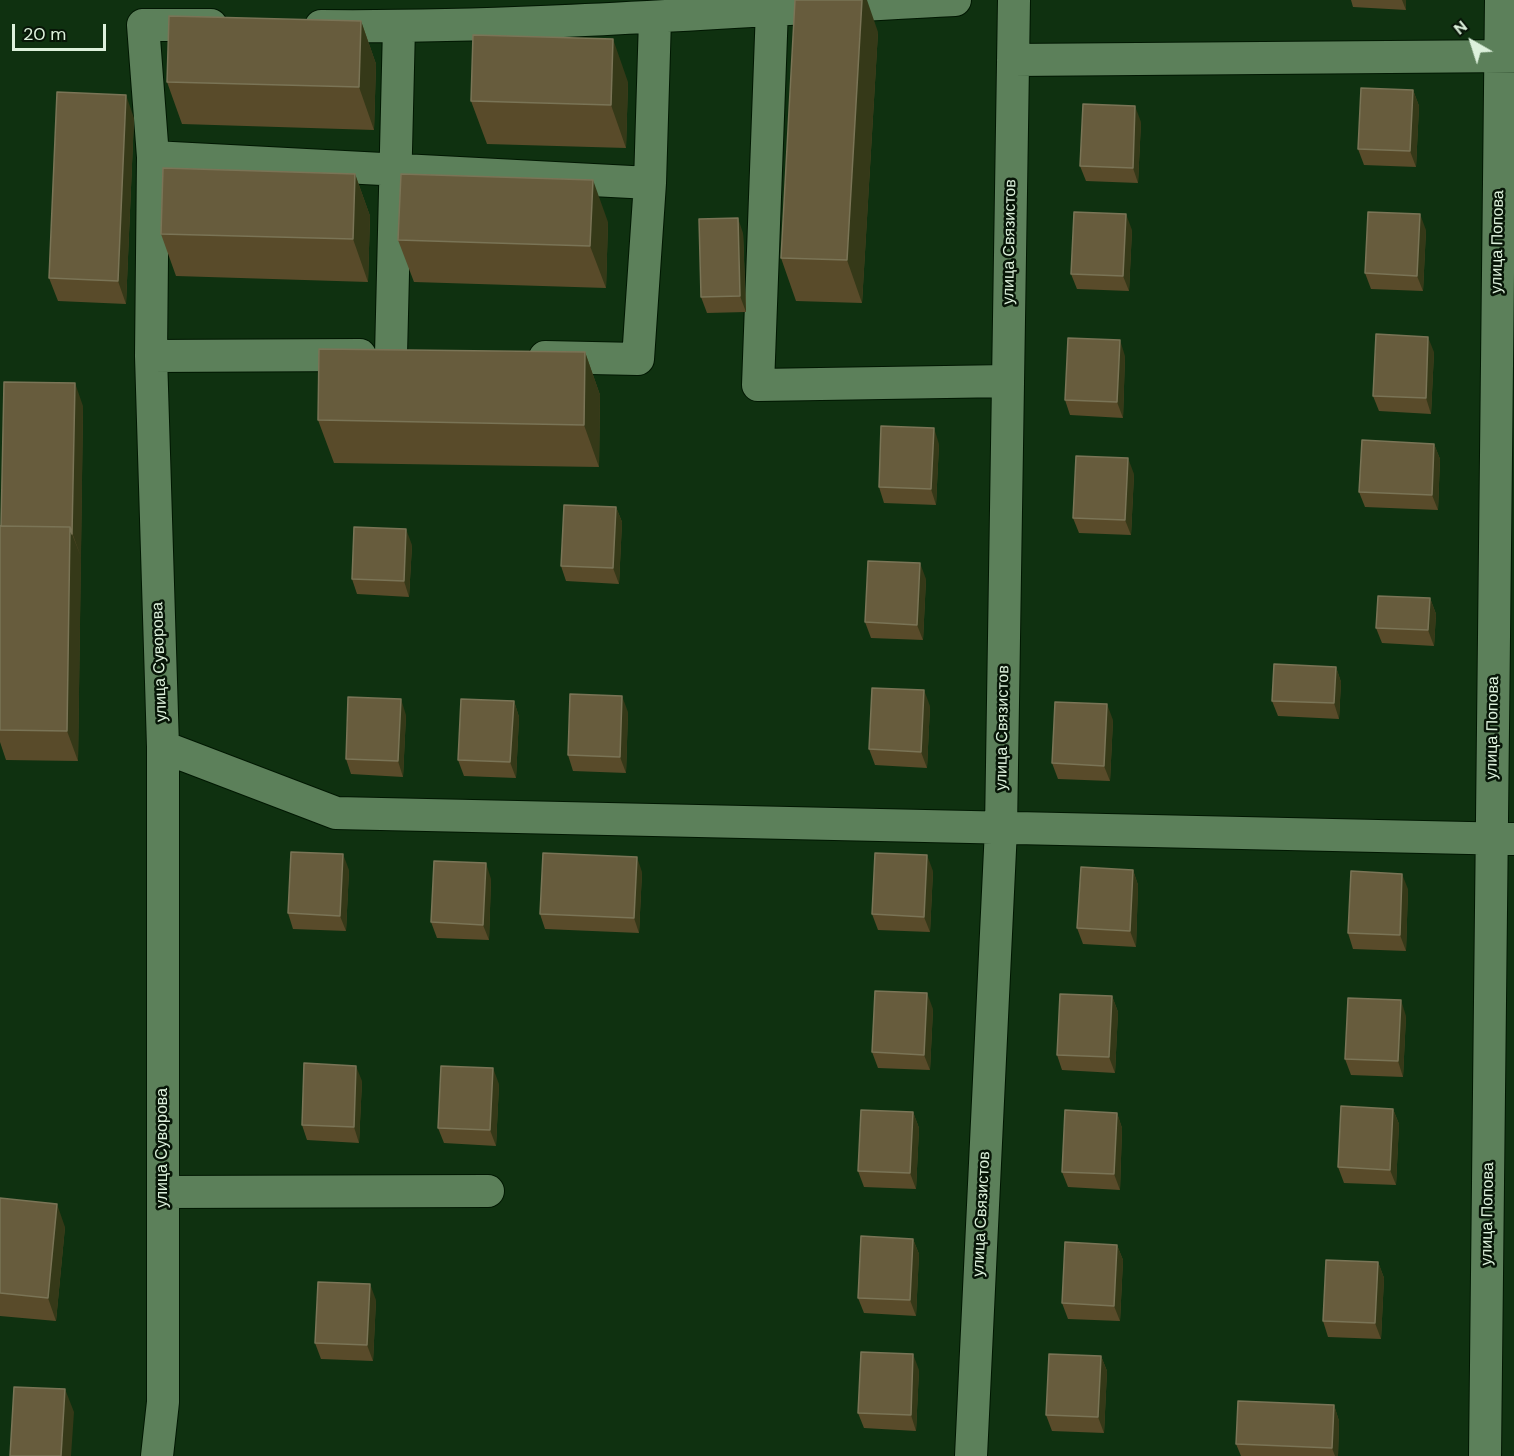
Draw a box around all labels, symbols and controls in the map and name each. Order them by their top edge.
scale bar [15,12,110,50]
north arrow [1442,12,1502,72]
text: N [1449,16,1471,39]
text: 20 m [23,22,66,46]
street label: улица Связистов [999,179,1021,305]
street label: улица Попова [1487,190,1509,294]
street label: улица Суворова [148,602,172,722]
street label: улица Связистов [992,665,1014,791]
street label: улица Попова [1482,676,1504,780]
street label: улица Суворова [153,1088,173,1208]
street label: улица Связистов [969,1151,995,1277]
street label: улица Попова [1477,1162,1499,1266]

